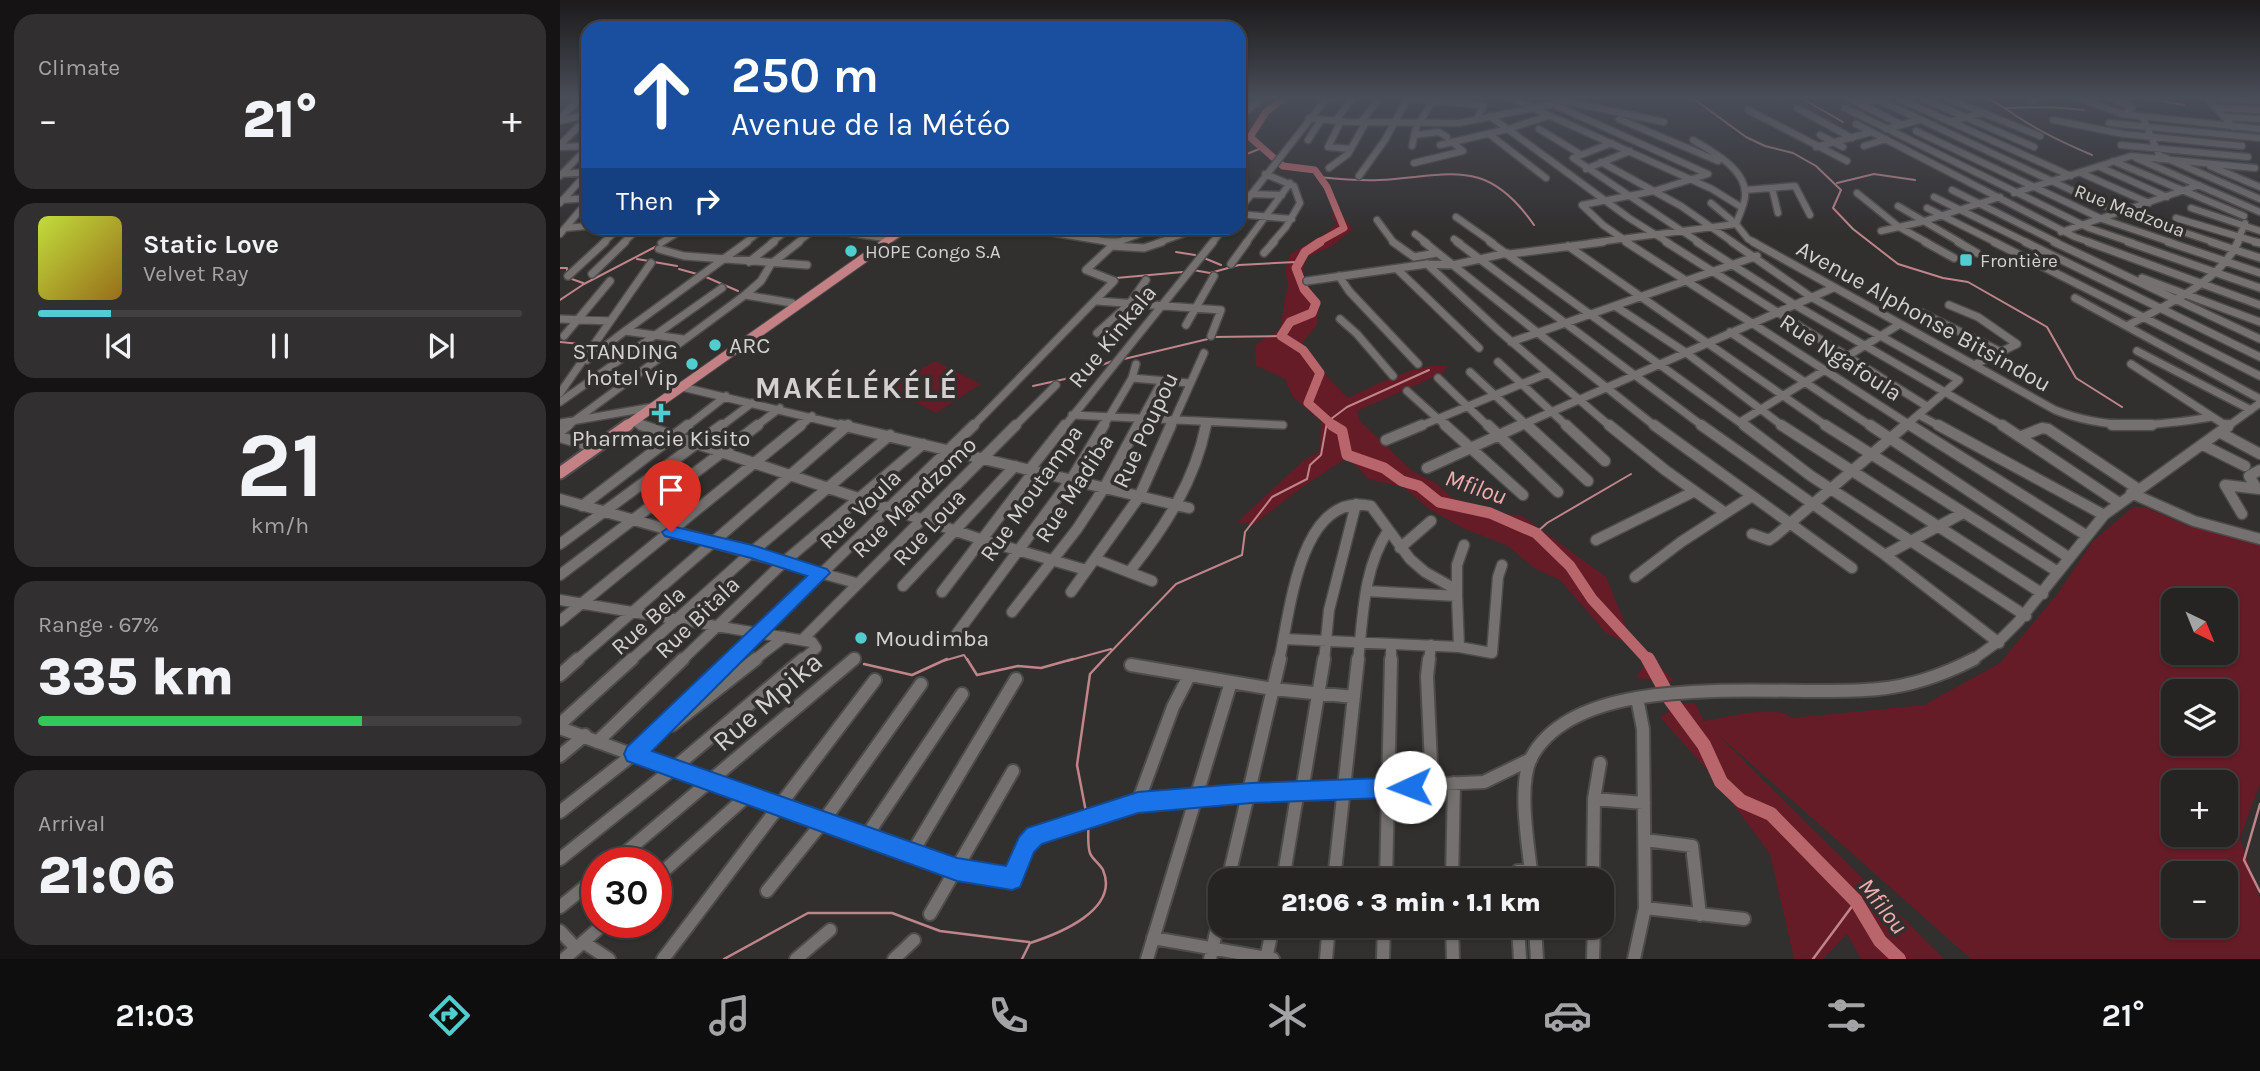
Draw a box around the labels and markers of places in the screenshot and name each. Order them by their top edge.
place label: HOPE Congo S.A [865,241,1001,263]
marker: HOPE Congo S.A [843,243,859,259]
place label: Frontière [1980,250,2058,272]
marker: Frontière [1958,252,1974,268]
place label: ARC [729,332,770,359]
marker: ARC [707,337,723,353]
place label: STANDING hotel Vip [572,338,678,391]
marker: STANDING hotel Vip [684,356,700,372]
marker: Pharmacie Kisito [653,405,669,421]
place label: Pharmacie Kisito [572,425,750,452]
pin [641,460,701,532]
place label: Moudimba [875,625,989,652]
marker: Moudimba [853,630,869,646]

